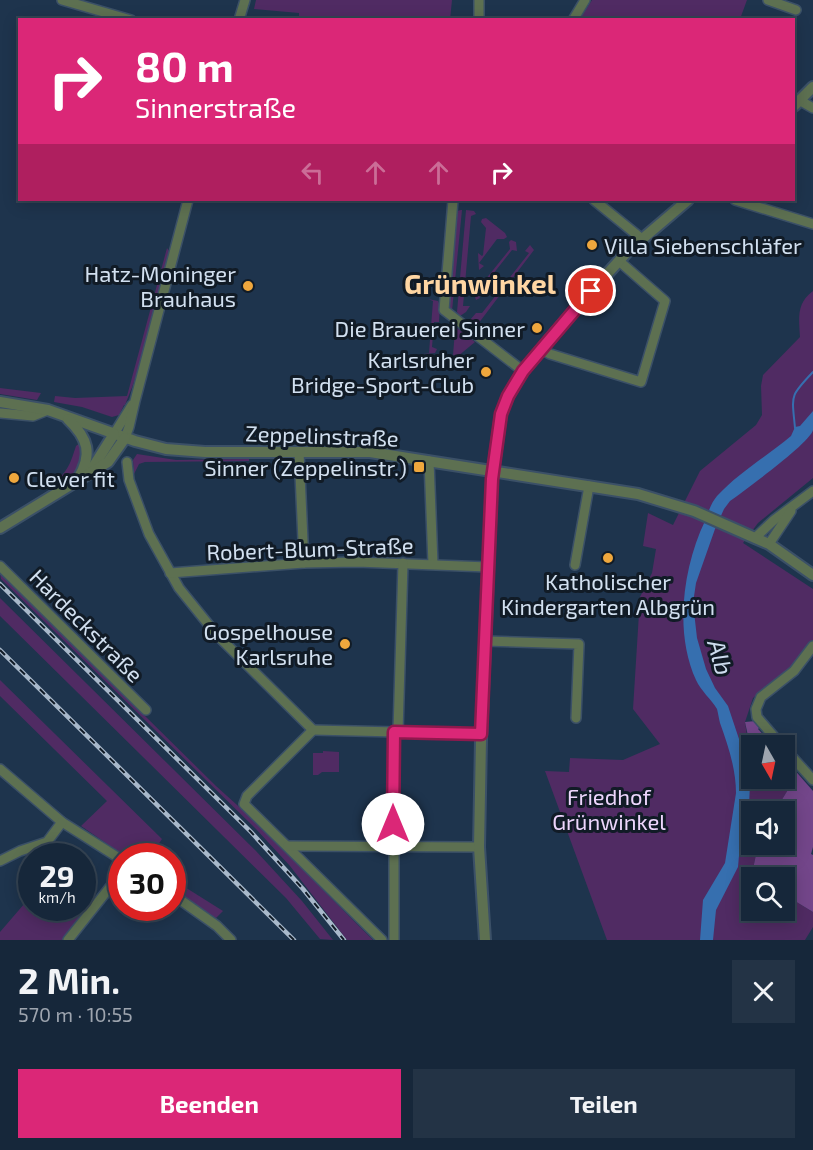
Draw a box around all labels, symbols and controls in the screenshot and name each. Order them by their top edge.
text: 80 m [135,40,234,90]
icon: right [36,42,114,120]
text: Sinnerstraße [135,91,296,123]
icon: left [296,156,329,189]
icon: ahead [359,156,392,189]
icon: ahead [422,156,455,189]
icon: right [485,156,518,189]
place label: Villa Siebenschläfer [604,232,802,258]
marker: Villa Siebenschläfer [585,238,599,252]
place label: Hatz-Moninger Brauhaus [85,260,236,311]
pin [565,265,616,316]
district label: Grünwinkel [404,266,557,300]
icon: arrive [574,274,607,307]
marker: Hatz-Moninger Brauhaus [241,279,255,293]
place label: Die Brauerei Sinner [335,315,525,341]
marker: Die Brauerei Sinner [530,321,544,335]
place label: Karlsruher Bridge-Sport-Club [291,346,474,397]
marker: Karlsruher Bridge-Sport-Club [479,365,493,379]
street label: Zeppelinstraße [245,419,399,451]
place label: Sinner (Zeppelinstr.) [204,454,407,480]
marker: Sinner (Zeppelinstr.) [412,460,426,474]
place label: Clever fit [26,465,115,491]
marker: Clever fit [7,471,21,485]
street label: Robert-Blum-Straße [206,531,414,565]
marker: Katholischer Kindergarten Albgrün [601,551,615,565]
street label: Hardeckstraße [25,563,149,687]
place label: Katholischer Kindergarten Albgrün [501,568,715,619]
place label: Gospelhouse Karlsruhe [204,618,333,669]
water label: Alb [702,635,740,678]
marker: Gospelhouse Karlsruhe [338,637,352,651]
north arrow [741,735,795,789]
map controls [741,735,795,921]
park label: Friedhof Grünwinkel [552,783,666,834]
position arrow [361,792,425,856]
button: sound [741,801,795,855]
speed limit sign: 30 [108,843,186,921]
text: 29 [39,857,75,893]
button: search [741,867,795,921]
text: km/h [38,888,76,906]
text: 2 Min. [18,958,120,1001]
button: close [732,960,795,1023]
text: 570 m · 10:55 [18,1002,133,1026]
button: Beenden [18,1069,401,1138]
button: Teilen [413,1069,795,1138]

